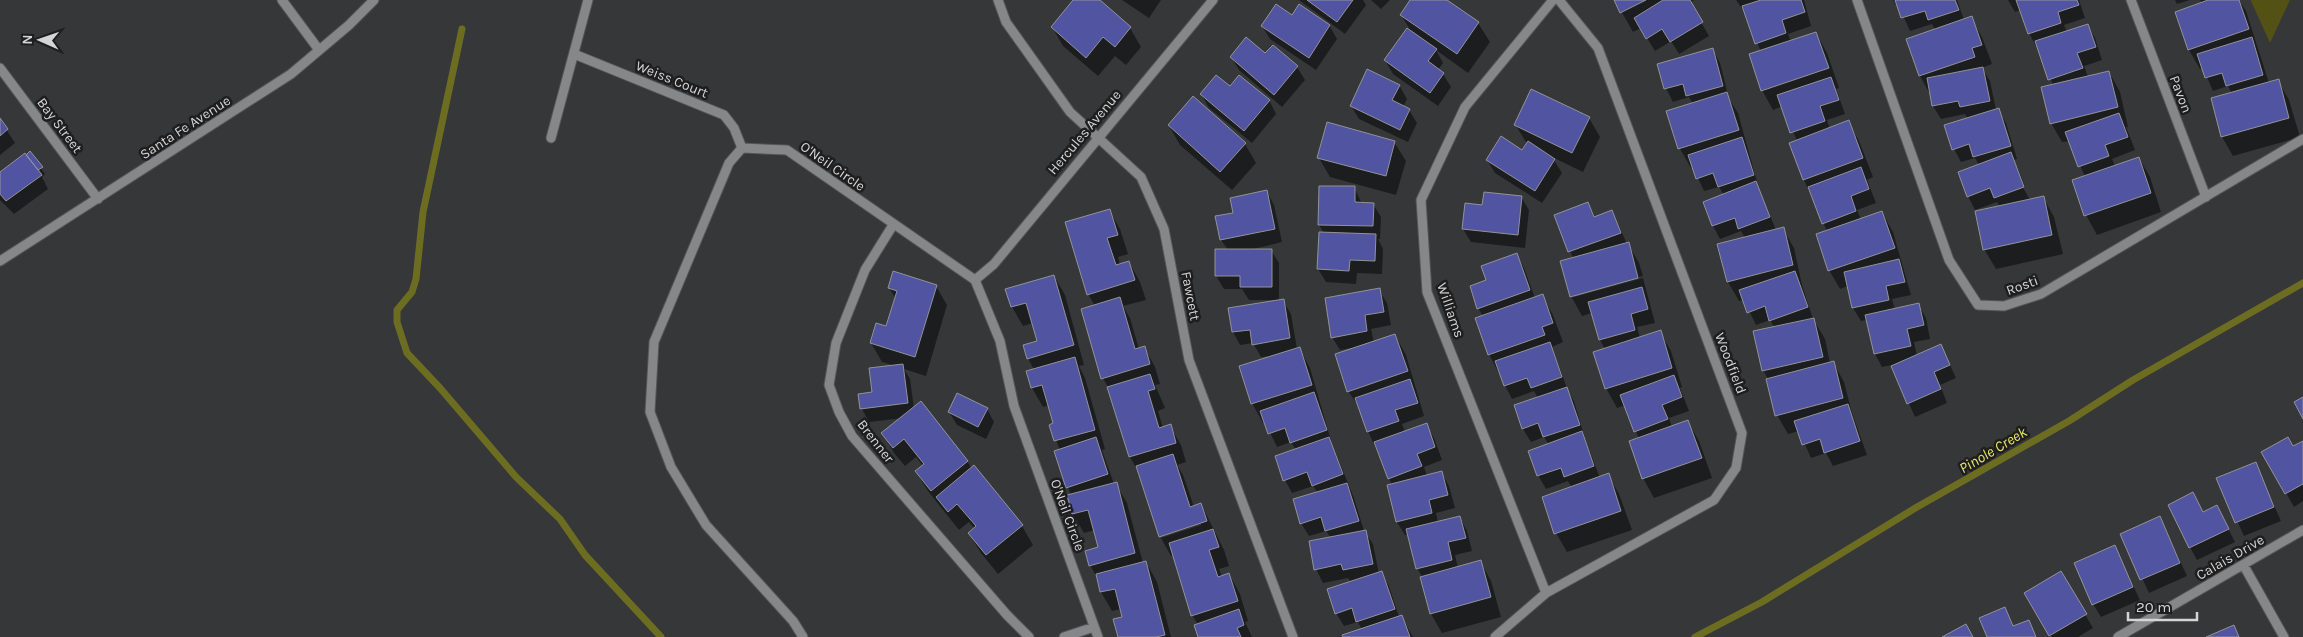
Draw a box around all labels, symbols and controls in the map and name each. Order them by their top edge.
north arrow [15,15,65,65]
text: N [19,34,36,45]
street label: Weiss Court [633,57,710,102]
street label: Pavon [2166,73,2195,115]
street label: Hercules Avenue [1044,87,1125,178]
street label: Santa Fe Avenue [137,92,234,163]
street label: Bay Street [33,94,86,156]
street label: O'Neil Circle [797,138,868,195]
street label: Fawcett [1177,270,1204,322]
street label: Rosti [2004,272,2041,299]
street label: Williams [1433,281,1468,340]
street label: Woodfield [1711,330,1750,396]
street label: Brenner [853,416,898,467]
water label: Pinole Creek [1956,423,2030,477]
street label: O'Neil Circle [1047,477,1088,553]
street label: Calais Drive [2193,531,2267,584]
scale bar [2128,590,2197,622]
text: 20 m [2136,598,2171,616]

